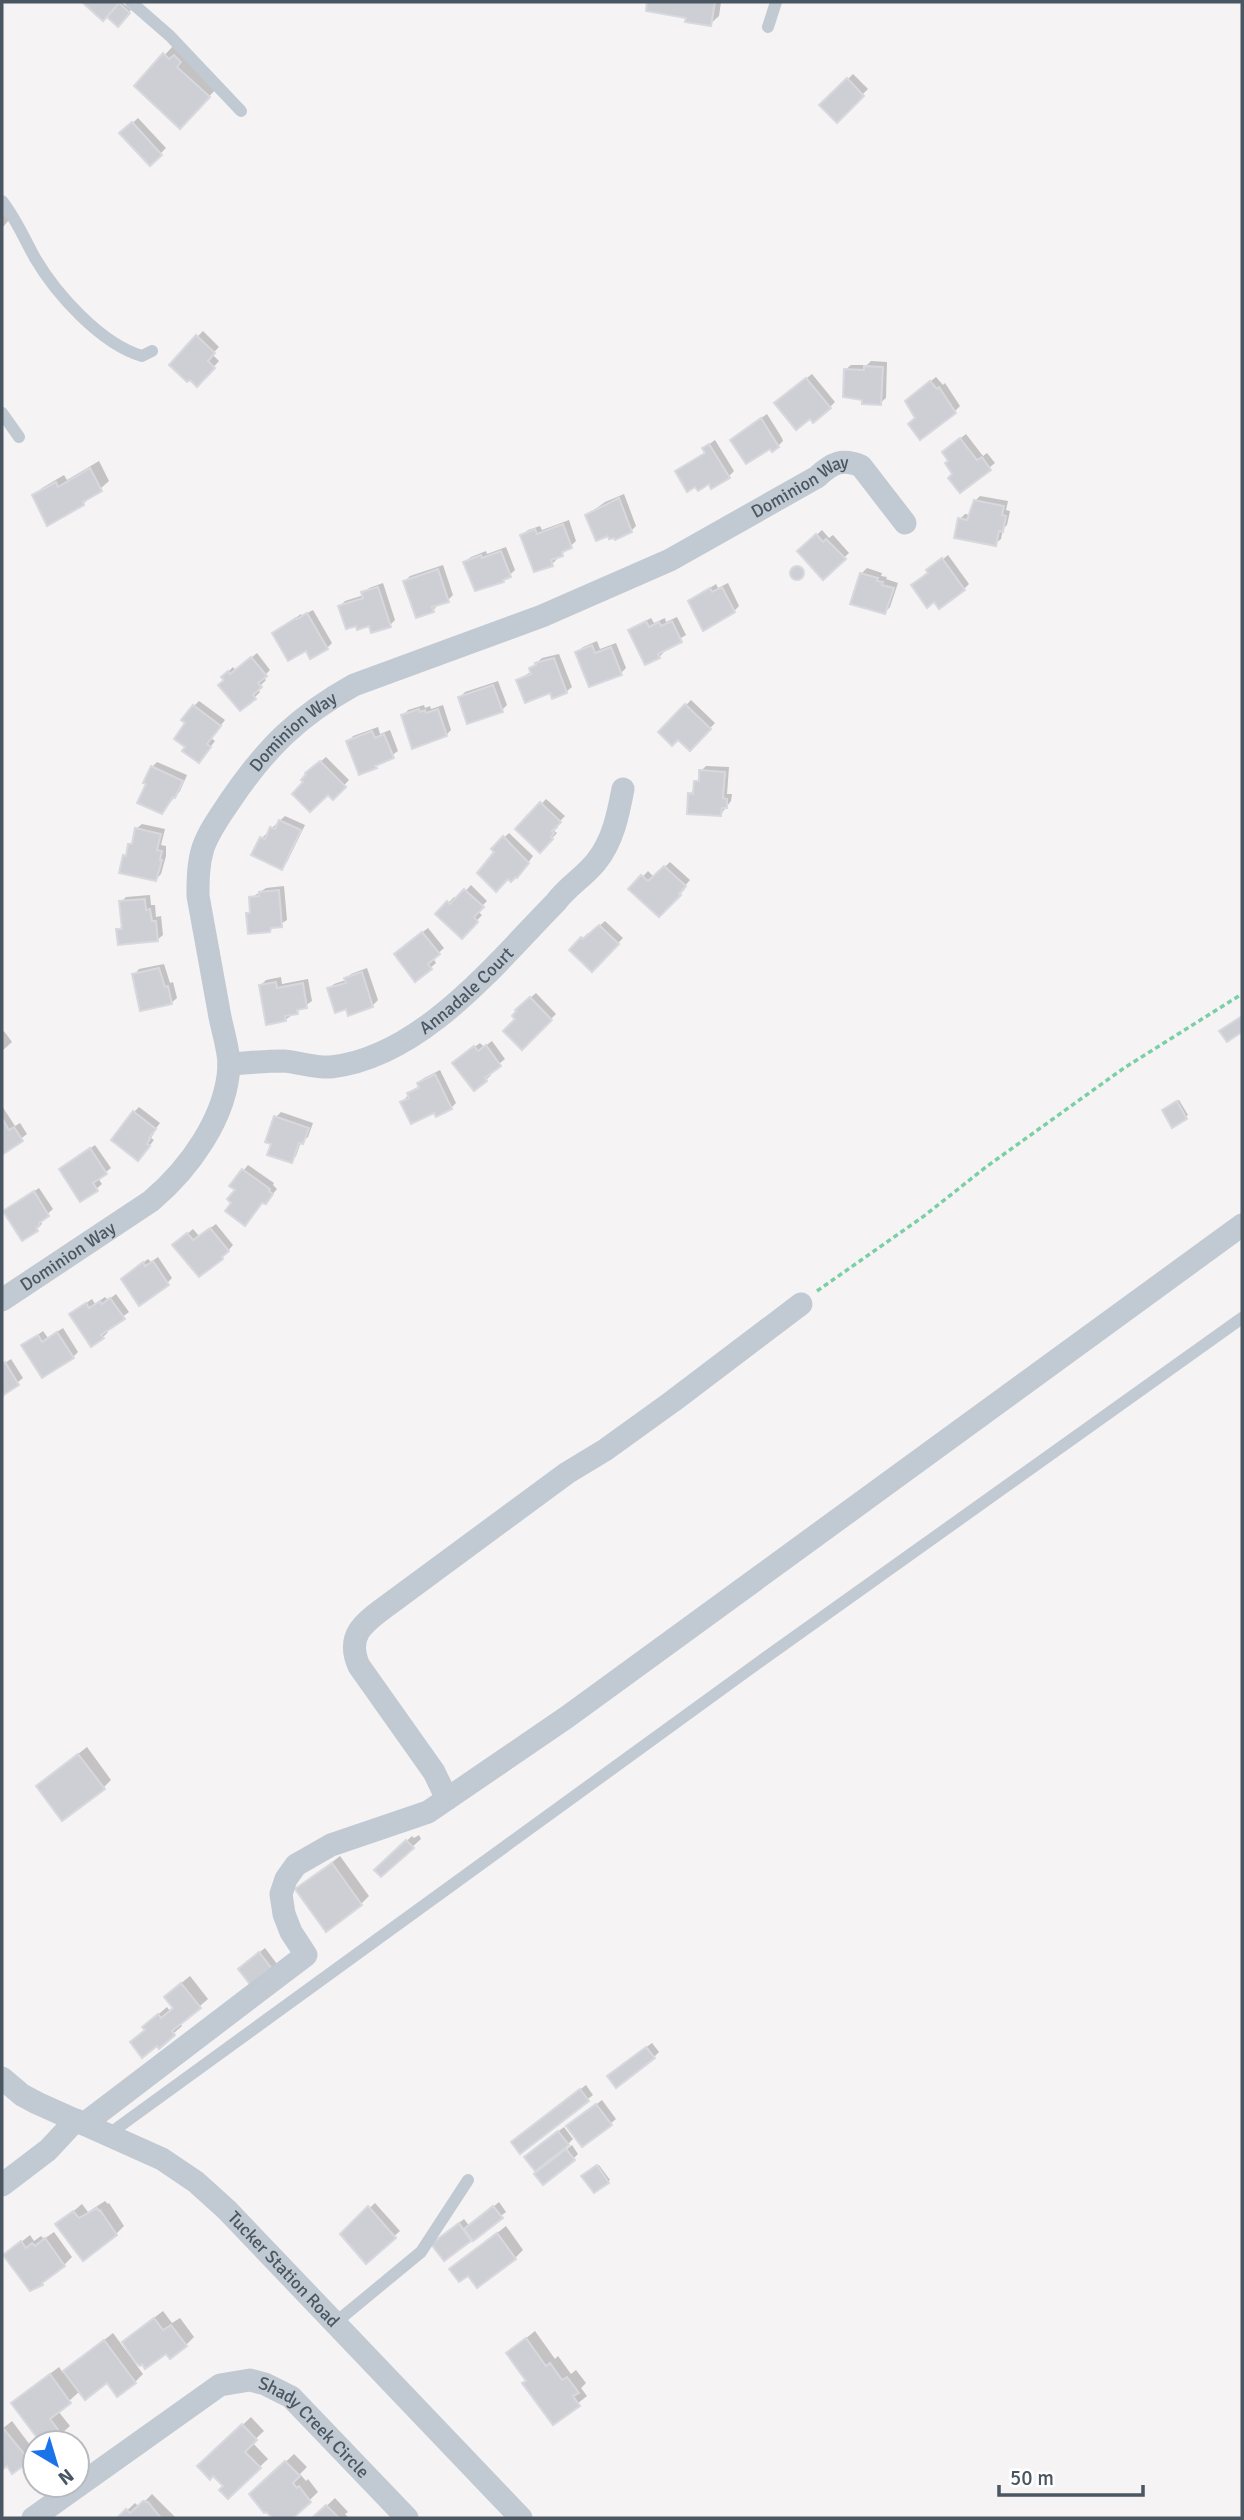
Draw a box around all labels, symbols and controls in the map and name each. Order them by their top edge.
street label: Dominion Way [747,451,849,523]
street label: Dominion Way [245,687,341,776]
street label: Annadale Court [415,942,518,1039]
street label: Dominion Way [16,1216,120,1296]
street label: Tucker Station Road [223,2207,344,2332]
street label: Shady Creek Circle [256,2372,374,2483]
north arrow [21,2429,91,2499]
scale bar [999,2454,1142,2498]
text: N [53,2463,78,2490]
text: 50 m [1010,2465,1054,2491]

